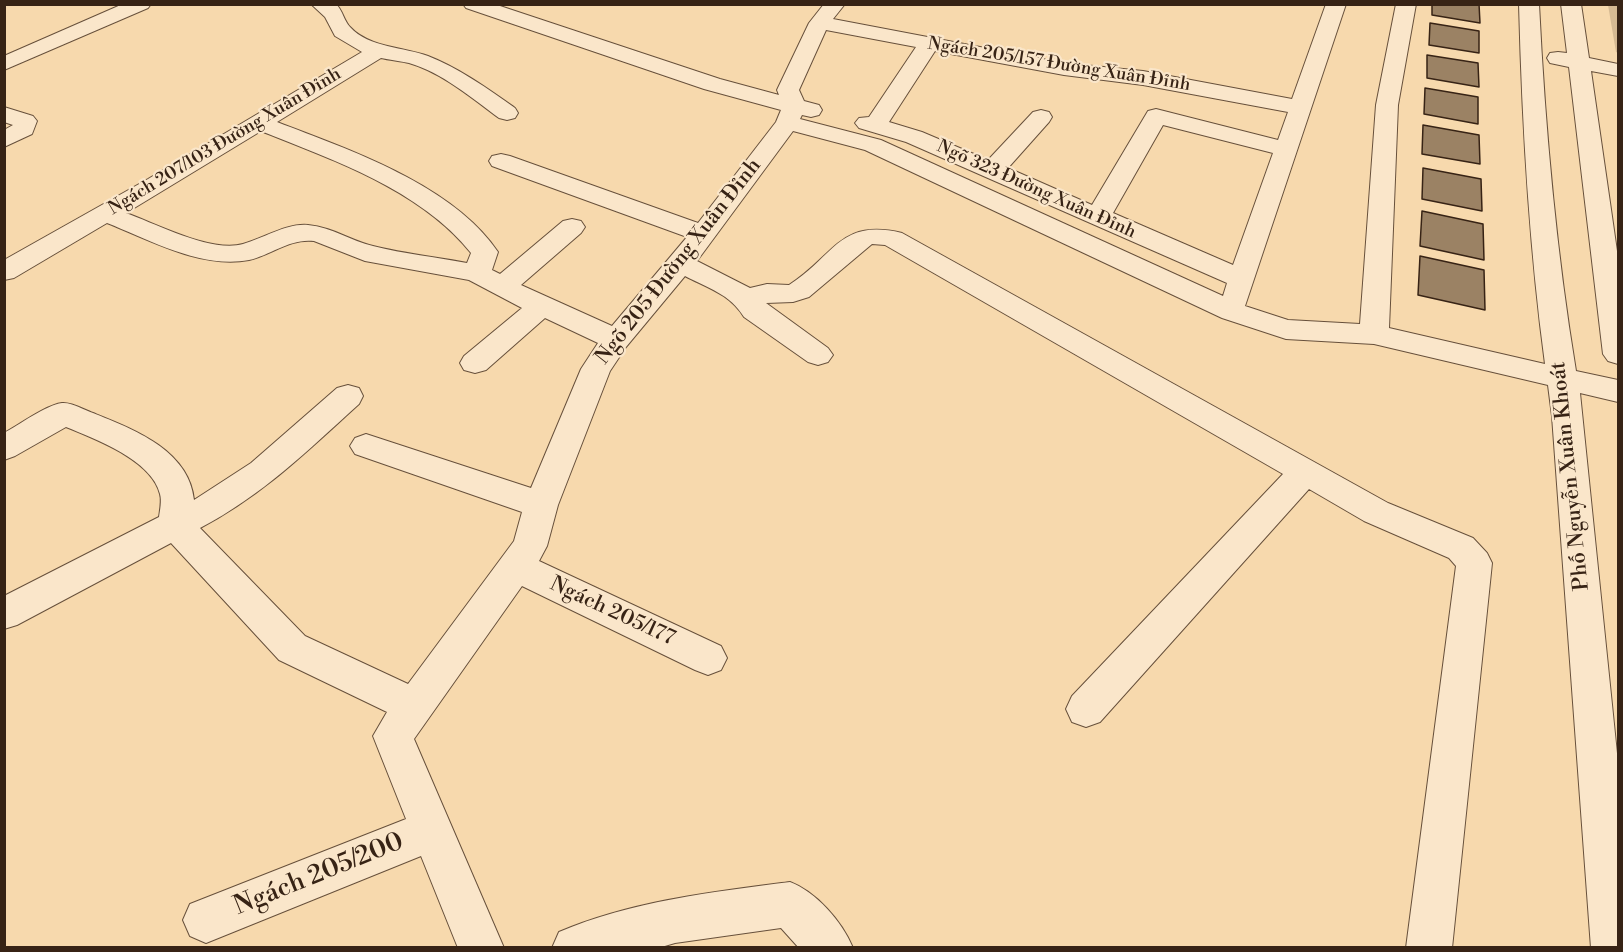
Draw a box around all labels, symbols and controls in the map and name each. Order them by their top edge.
street label: Ngách 205/157 Đường Xuân Đỉnh [926,34,1192,96]
street label: Ngách 207/103 Đường Xuân Đỉnh [105,64,345,220]
street label: Ngõ 323 Đường Xuân Đỉnh [933,136,1139,244]
street label: Ngõ 205 Đường Xuân Đỉnh [591,154,767,370]
street label: Phố Nguyễn Xuân Khoát [1546,360,1596,592]
street label: Ngách 205/177 [546,572,678,652]
street label: Ngách 205/200 [230,827,408,923]

